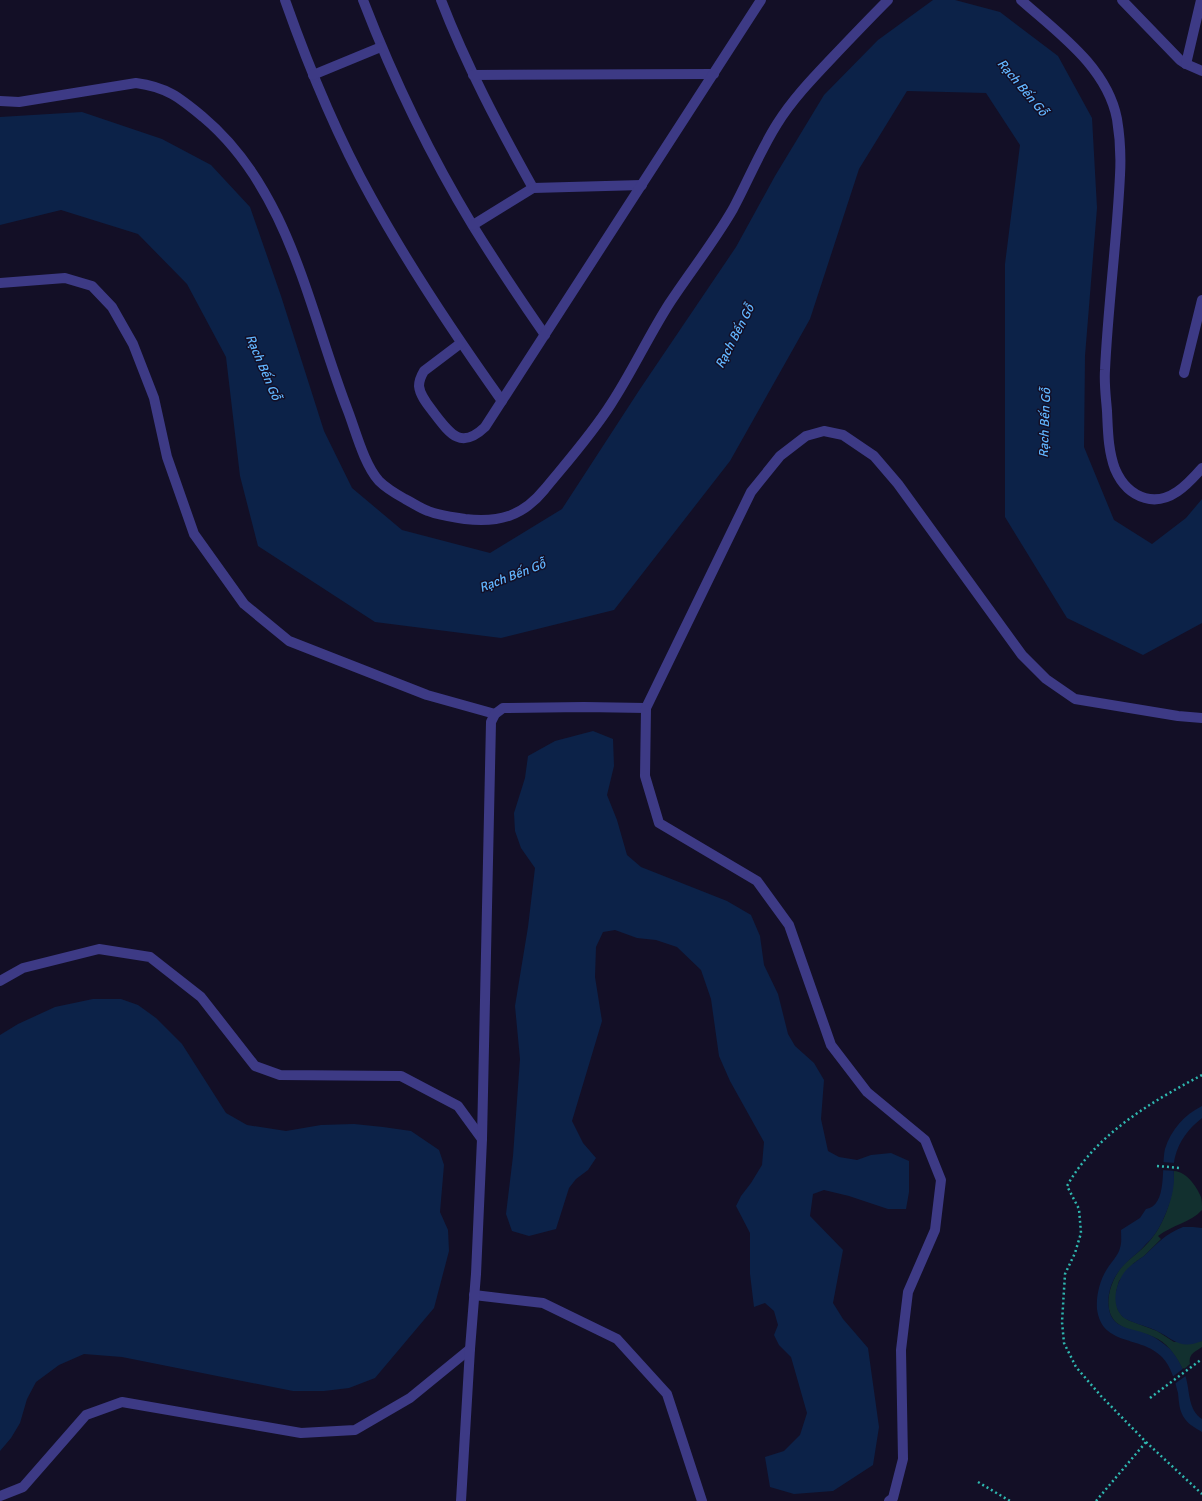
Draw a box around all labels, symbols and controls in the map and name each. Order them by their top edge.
water label: Rạch Bến Gỗ [994,56,1052,121]
water label: Rạch Bến Gỗ [712,300,759,371]
water label: Rạch Bến Gỗ [242,332,285,405]
water label: Rạch Bến Gỗ [1036,386,1054,458]
water label: Rạch Bến Gỗ [477,555,550,596]

